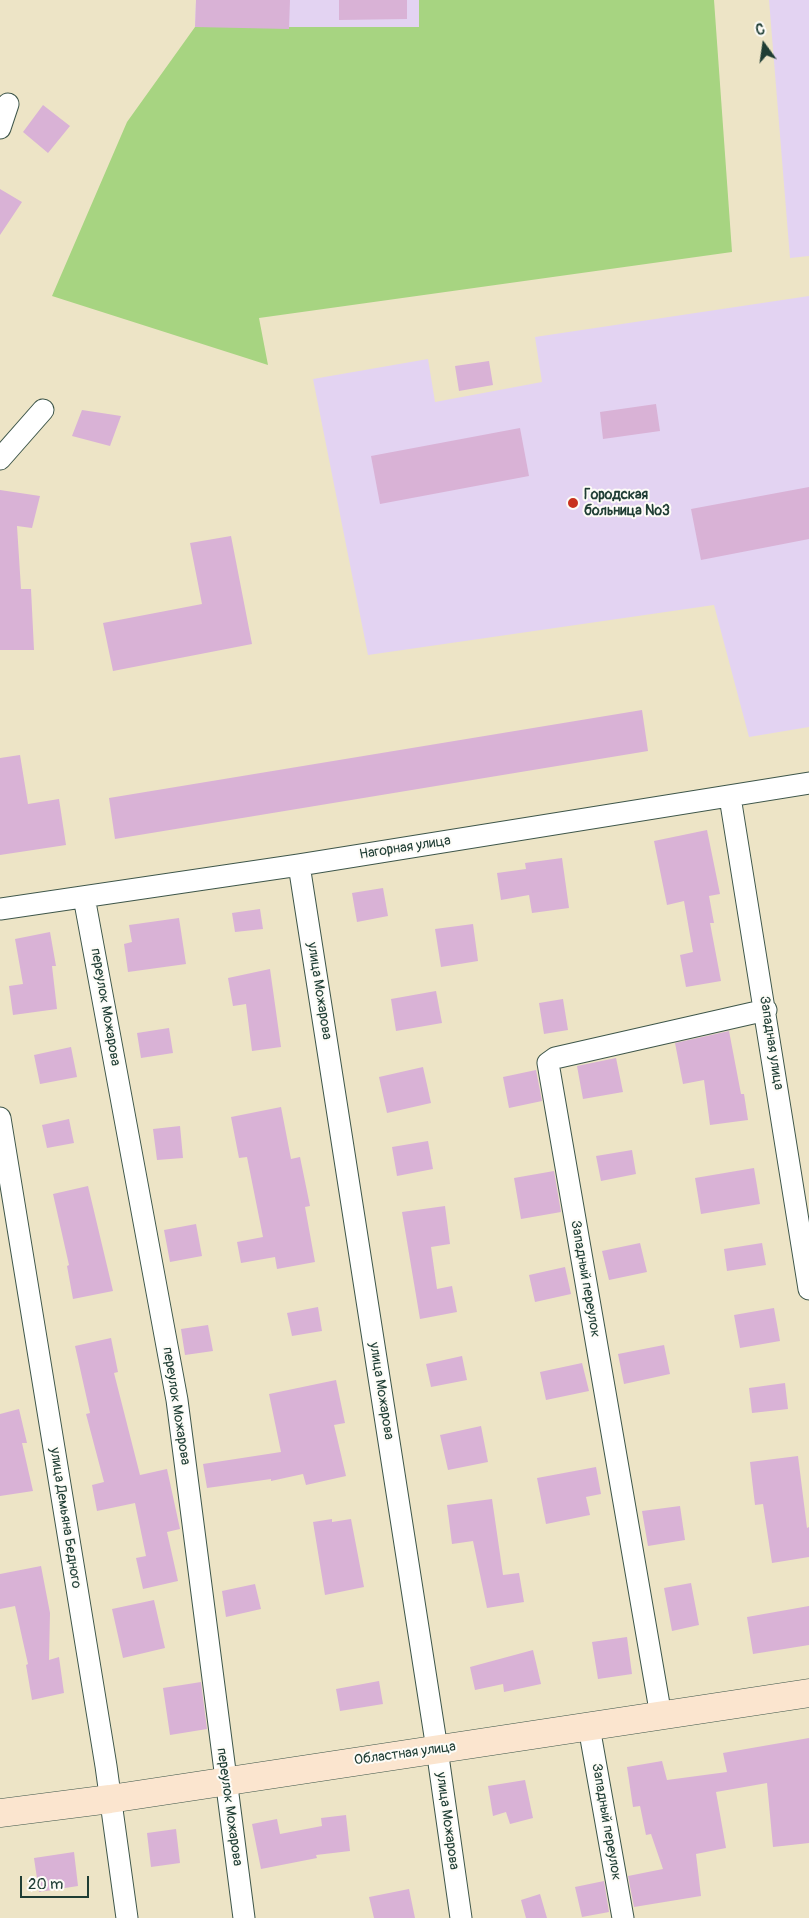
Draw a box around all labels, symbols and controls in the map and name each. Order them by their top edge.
north arrow [739,20,789,70]
text: С [754,21,766,39]
place label: Городская больница №3 [584,487,670,520]
marker: Городская больница №3 [566,496,580,510]
street label: Нагорная улица [358,832,452,864]
street label: улица Можарова [303,941,335,1041]
street label: переулок Можарова [86,947,124,1067]
street label: Западная улица [755,995,787,1091]
street label: Западный переулок [566,1219,604,1339]
street label: улица Можарова [365,1341,397,1441]
street label: переулок Можарова [158,1346,194,1466]
street label: улица Демьяна Бедного [46,1446,84,1590]
street label: Областная улица [353,1739,457,1769]
street label: переулок Можарова [212,1747,246,1867]
street label: Западный переулок [587,1762,625,1882]
street label: улица Можарова [432,1771,462,1871]
scale bar [22,1866,91,1898]
text: 20 m [28,1875,63,1894]

